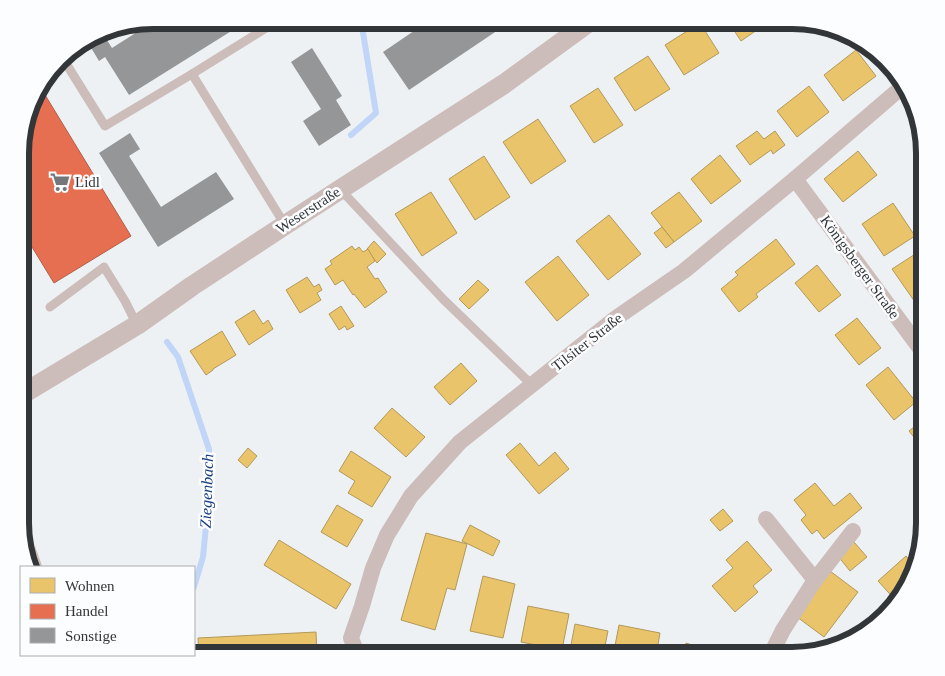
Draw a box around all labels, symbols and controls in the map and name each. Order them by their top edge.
supermarket icon: Lidl [49,171,71,193]
place label: Lidl [75,174,100,190]
street label: Weserstraße [273,183,343,237]
street label: Königsberger Straße [817,212,903,322]
street label: Tilsiter Straße [549,309,626,374]
water label: Ziegenbach [197,453,217,529]
legend [20,566,195,656]
text: Wohnen [65,578,115,594]
text: Handel [65,603,108,619]
text: Sonstige [65,628,117,644]

